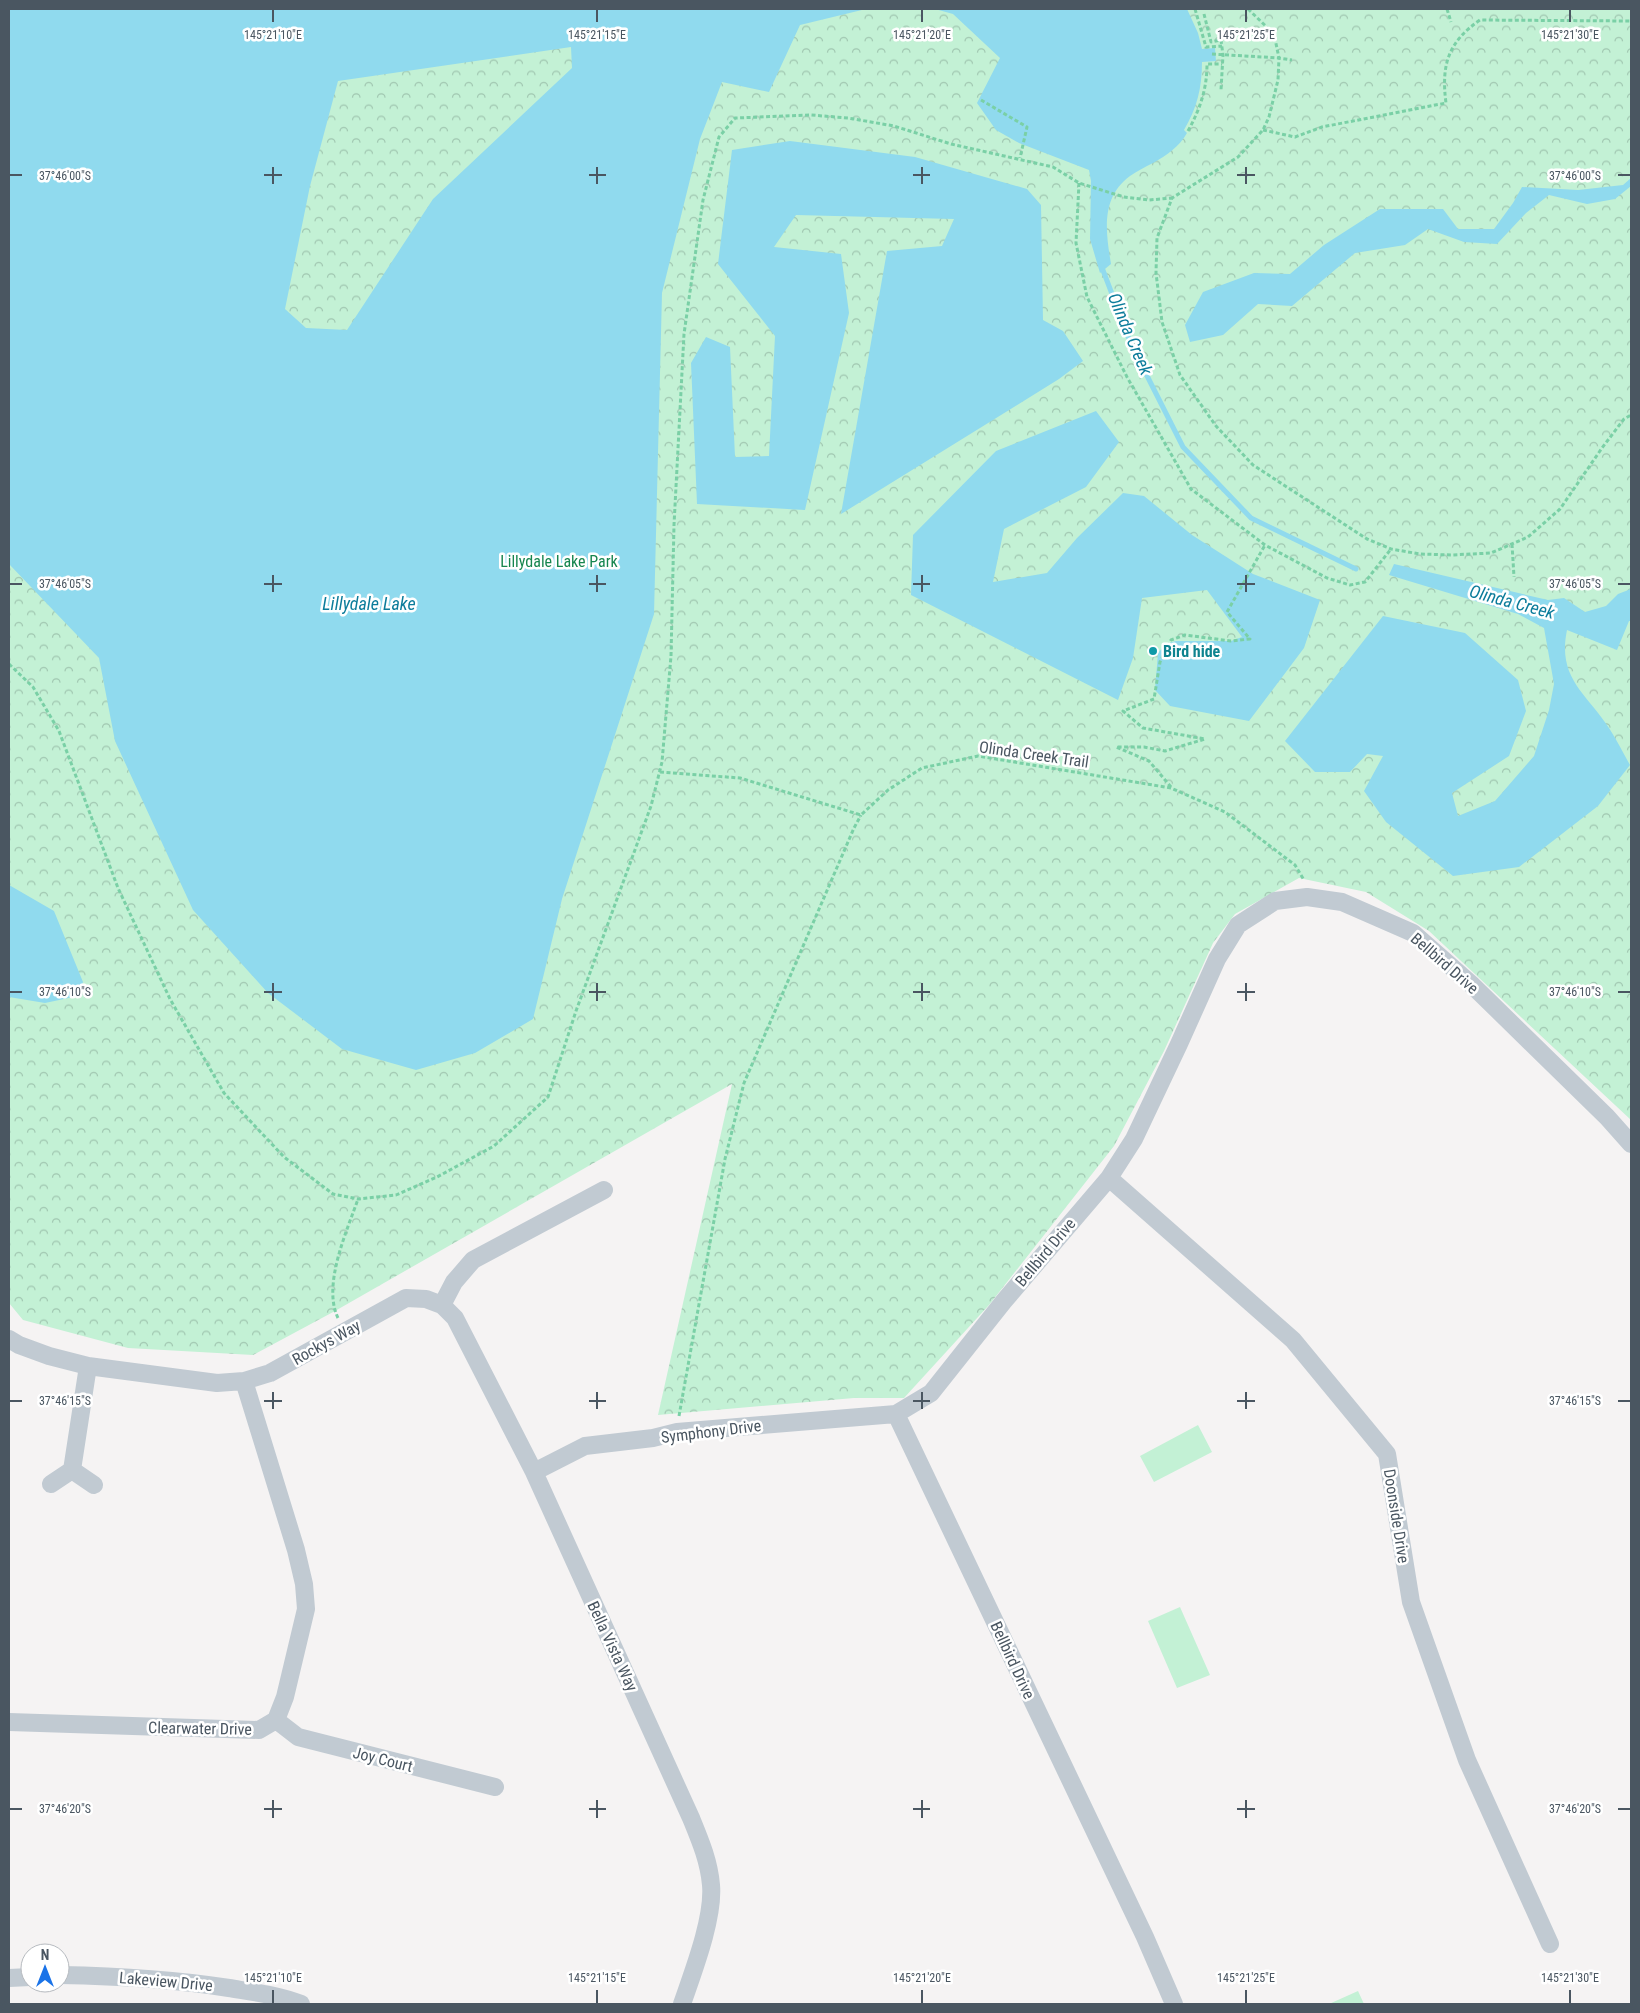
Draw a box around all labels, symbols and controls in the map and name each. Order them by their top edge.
text: 145°21'10"E [244,28,302,42]
text: 145°21'15"E [568,28,626,42]
text: 145°21'20"E [893,28,951,42]
text: 145°21'25"E [1217,28,1275,42]
text: 145°21'30"E [1541,28,1599,42]
text: 37°46'00"S [39,169,91,183]
text: 37°46'00"S [1549,169,1601,183]
water label: Olinda Creek [1104,289,1158,379]
park label: Lillydale Lake Park [500,552,619,571]
text: 37°46'05"S [39,577,91,591]
text: 37°46'05"S [1549,577,1601,591]
water label: Olinda Creek [1467,580,1558,623]
water label: Lillydale Lake [322,593,416,614]
place label: Bird hide [1163,642,1221,661]
marker: Bird hide [1147,645,1159,657]
street label: Olinda Creek Trail [978,737,1090,772]
street label: Bellbird Drive [1407,929,1482,998]
text: 37°46'10"S [39,985,91,999]
text: 37°46'10"S [1549,985,1601,999]
street label: Bellbird Drive [1011,1214,1079,1290]
street label: Rockys Way [289,1316,364,1369]
text: 37°46'15"S [39,1394,91,1408]
text: 37°46'15"S [1549,1394,1601,1408]
street label: Symphony Drive [660,1416,762,1447]
street label: Doonside Drive [1380,1468,1413,1564]
street label: Bella Vista Way [583,1598,642,1695]
street label: Bellbird Drive [986,1618,1039,1702]
street label: Clearwater Drive [148,1718,252,1739]
street label: Joy Court [351,1743,415,1776]
text: 37°46'20"S [39,1802,91,1816]
text: 37°46'20"S [1549,1802,1601,1816]
north arrow [20,1943,70,1993]
text: N [41,1947,49,1963]
street label: Lakeview Drive [118,1968,213,1995]
text: 145°21'10"E [244,1971,302,1985]
text: 145°21'15"E [568,1971,626,1985]
text: 145°21'20"E [893,1971,951,1985]
text: 145°21'25"E [1217,1971,1275,1985]
text: 145°21'30"E [1541,1971,1599,1985]

